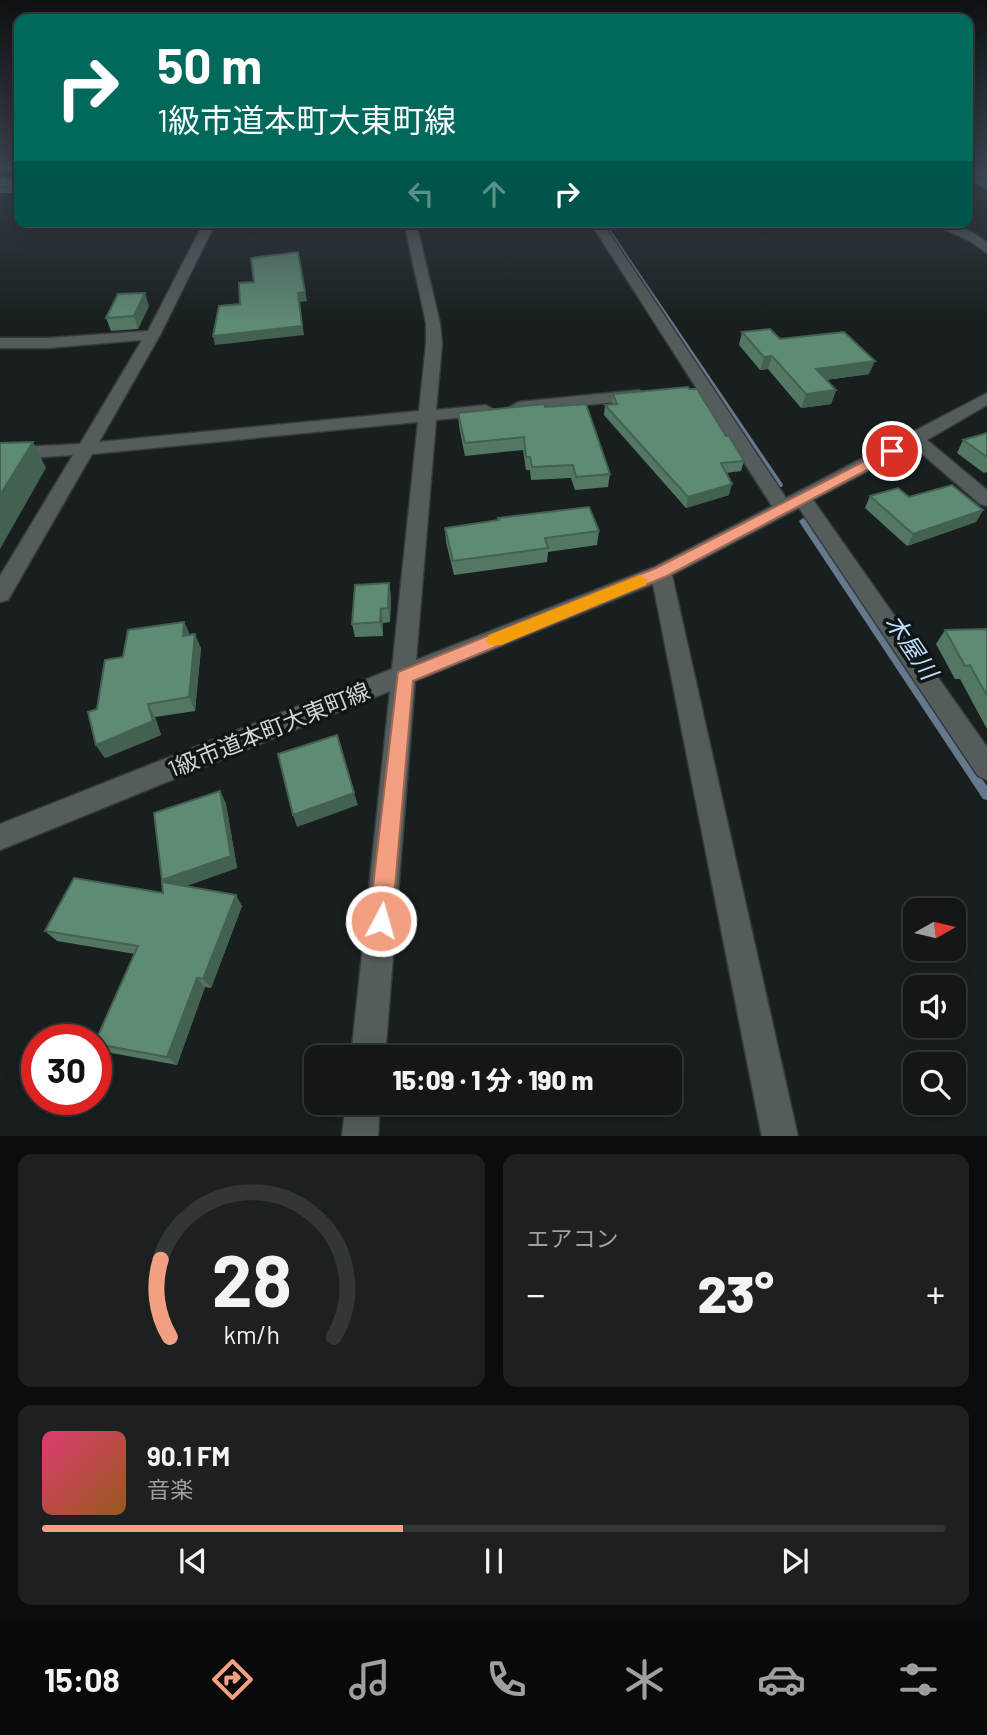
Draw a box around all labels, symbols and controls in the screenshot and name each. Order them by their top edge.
text: 50 m [157,35,262,94]
icon: right [42,42,133,133]
text: 1級市道本町大東町線 [157,100,456,138]
icon: left [402,175,440,213]
icon: ahead [475,175,513,213]
icon: right [548,175,586,213]
pin [862,421,922,481]
icon: arrive [873,432,911,470]
water label: 木屋川 [880,608,946,687]
street label: 1級市道本町大東町線 [164,676,374,782]
position arrow [344,884,418,958]
north arrow [903,898,966,961]
map controls [903,898,966,1115]
button: sound [903,975,966,1038]
speed limit sign: 30 [21,1024,112,1115]
button: search [903,1052,966,1115]
text: 15:09 · 1 分 · 190 m [393,1064,593,1095]
text: エアコン [527,1224,619,1252]
text: 28 [211,1234,291,1322]
text: 23° [697,1261,774,1323]
text: − [527,1270,546,1316]
text: + [926,1270,945,1316]
text: km/h [223,1318,280,1348]
text: 90.1 FM [147,1440,230,1471]
text: 音楽 [147,1475,193,1503]
icon: previous [174,1542,212,1580]
icon: pause [475,1542,513,1580]
icon: next [776,1542,814,1580]
icon: directions [208,1655,257,1704]
icon: music [345,1655,394,1704]
icon: phone [482,1655,531,1704]
icon: climate [620,1655,669,1704]
icon: car [757,1655,806,1704]
icon: filters [894,1655,943,1704]
text: 15:08 [44,1660,120,1698]

